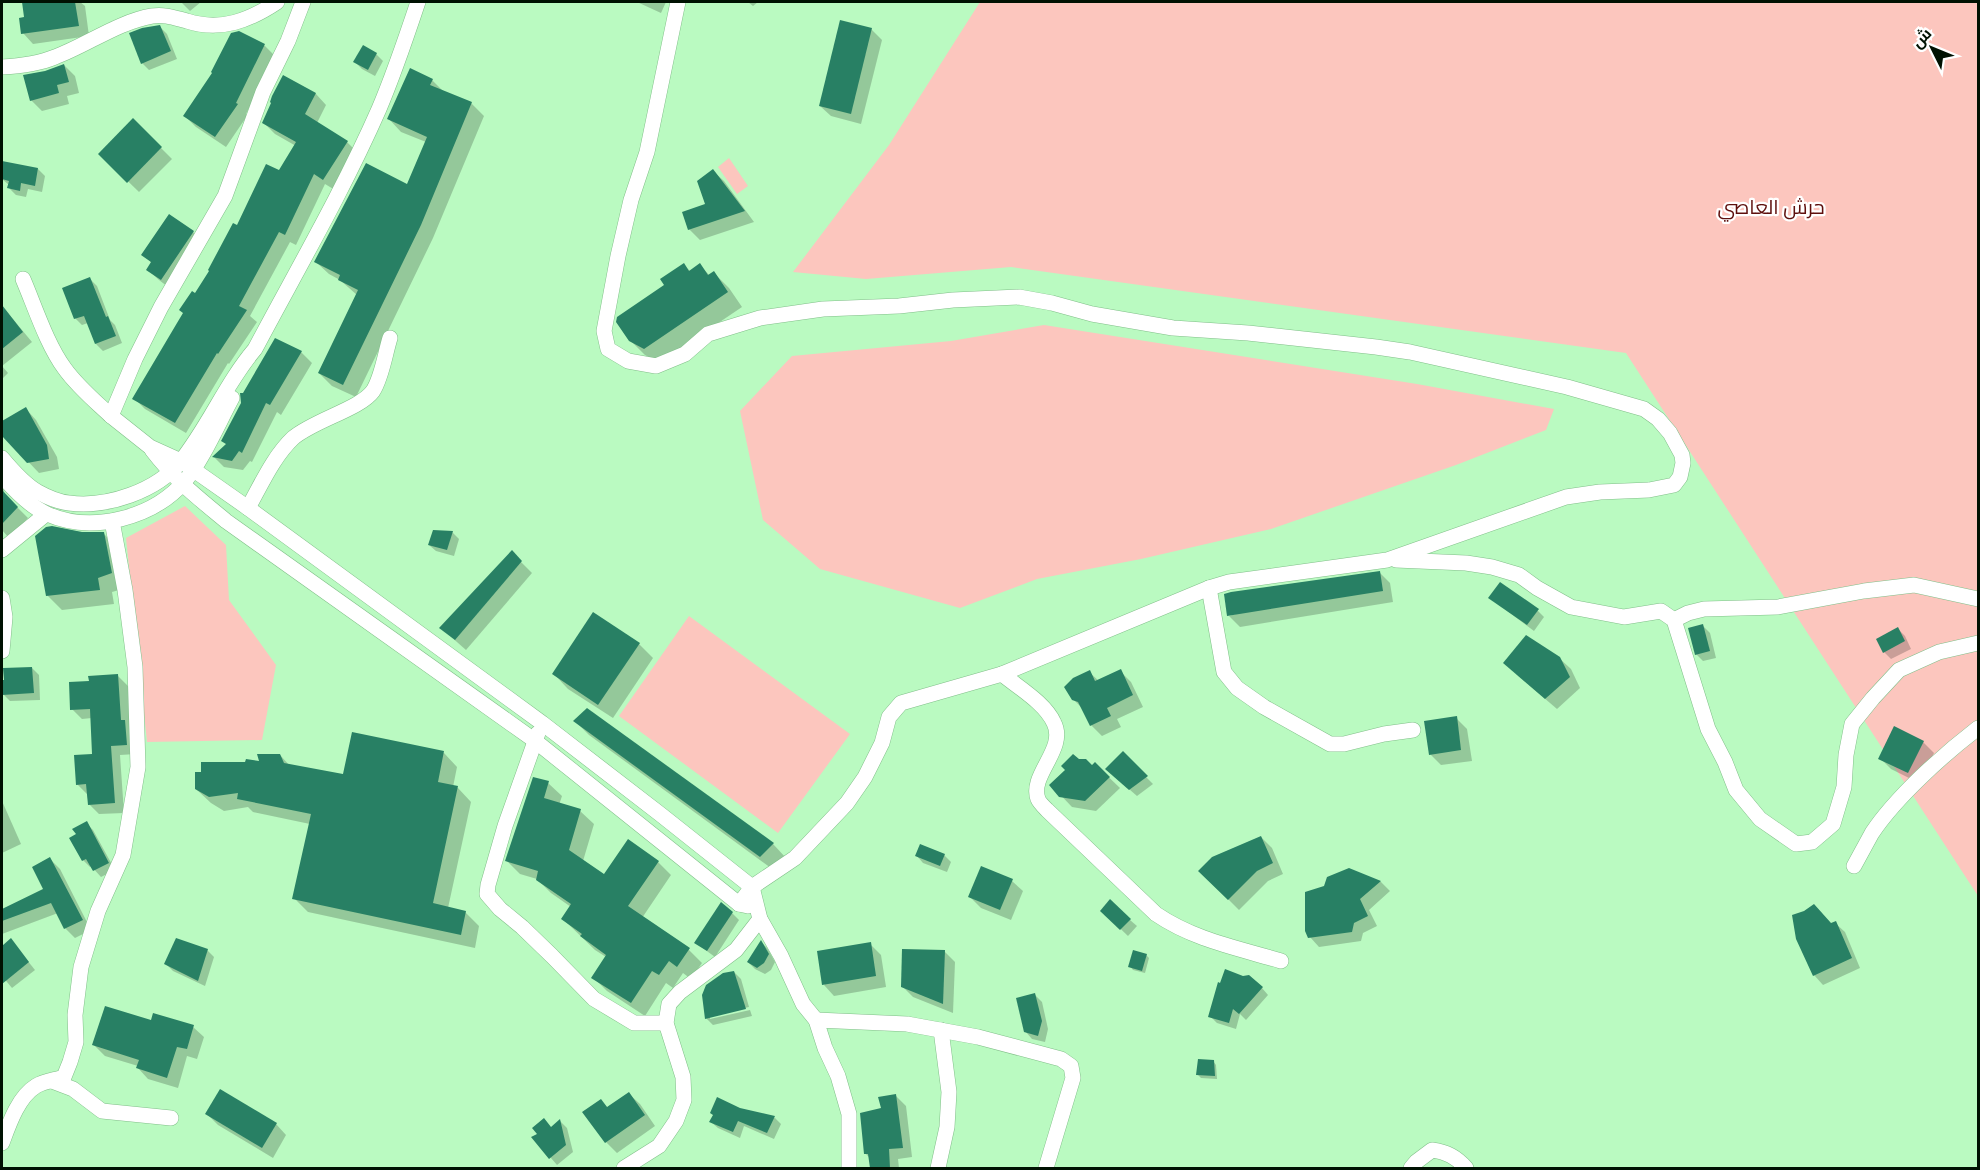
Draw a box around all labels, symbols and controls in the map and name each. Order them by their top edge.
north arrow [1902,18,1962,78]
text: ش [1907,23,1935,52]
park label: حرش العاصي [1717,194,1825,222]

